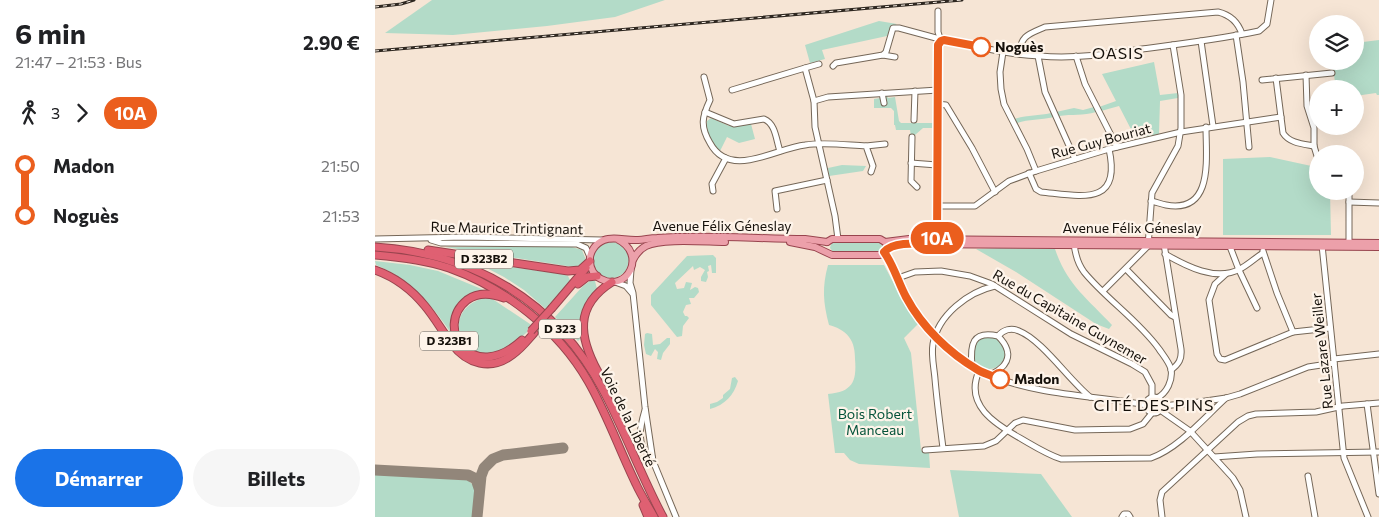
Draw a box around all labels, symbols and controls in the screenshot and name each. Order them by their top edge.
map controls [1309,15,1364,200]
button: layers [1309,15,1364,70]
text: 6 min [15,16,86,50]
text: 2.90 € [303,31,360,54]
marker: Noguès [971,37,991,57]
place label: Noguès [995,38,1044,55]
district label: OASIS [1092,43,1144,62]
text: 21:47 – 21:53 · Bus [15,52,142,71]
button: + [1309,80,1364,135]
icon: walk [15,99,43,127]
icon: forward [68,99,96,127]
text: 10A [114,102,147,124]
text: 3 [51,103,60,122]
street label: Rue Guy Bouriat [1049,119,1153,162]
button: − [1309,145,1364,200]
text: Madon [53,154,115,177]
text: 21:50 [321,156,360,175]
text: Noguès [53,204,119,227]
text: 21:53 [322,206,360,225]
street label: Avenue Félix Géneslay [652,217,792,234]
street label: Rue Maurice Trintignant [430,218,584,237]
street label: Avenue Félix Géneslay [1062,219,1202,236]
line badge: 10A [908,222,966,254]
text: 10A [921,227,953,249]
road number: D 323B2 [455,250,513,268]
street label: Rue du Capitaine Guynemer [990,265,1151,368]
street label: Rue Lazare Weiller [1307,292,1336,410]
road number: D 323 [539,320,581,338]
road number: D 323B1 [420,332,478,351]
street label: Voie de la Liberté [597,364,660,469]
marker: Madon [990,369,1010,389]
place label: Madon [1014,370,1059,387]
district label: CITÉ DES PINS [1094,395,1214,414]
park label: Bois Robert Manceau [838,405,912,438]
button: Démarrer [15,449,183,507]
button: Billets [193,449,360,507]

